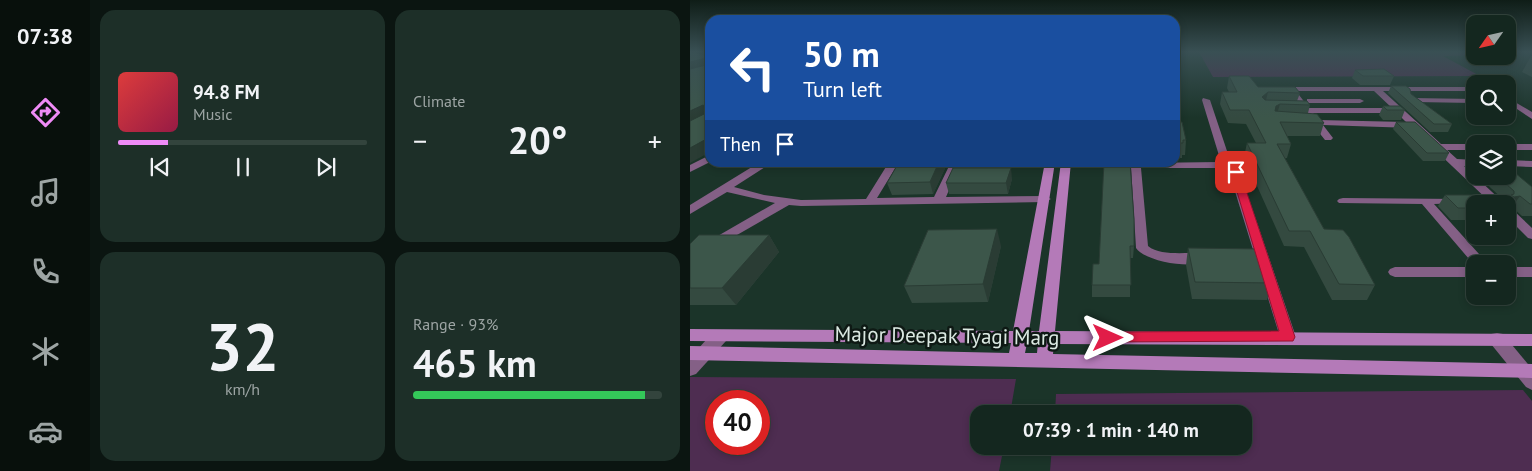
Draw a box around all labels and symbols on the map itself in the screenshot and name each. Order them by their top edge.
north arrow [1466,15,1516,65]
pin [1215,151,1257,193]
position arrow [1081,311,1133,363]
street label: Major Deepak Tyagi Marg [834,320,1060,351]
speed limit sign: 40 [705,390,770,455]

